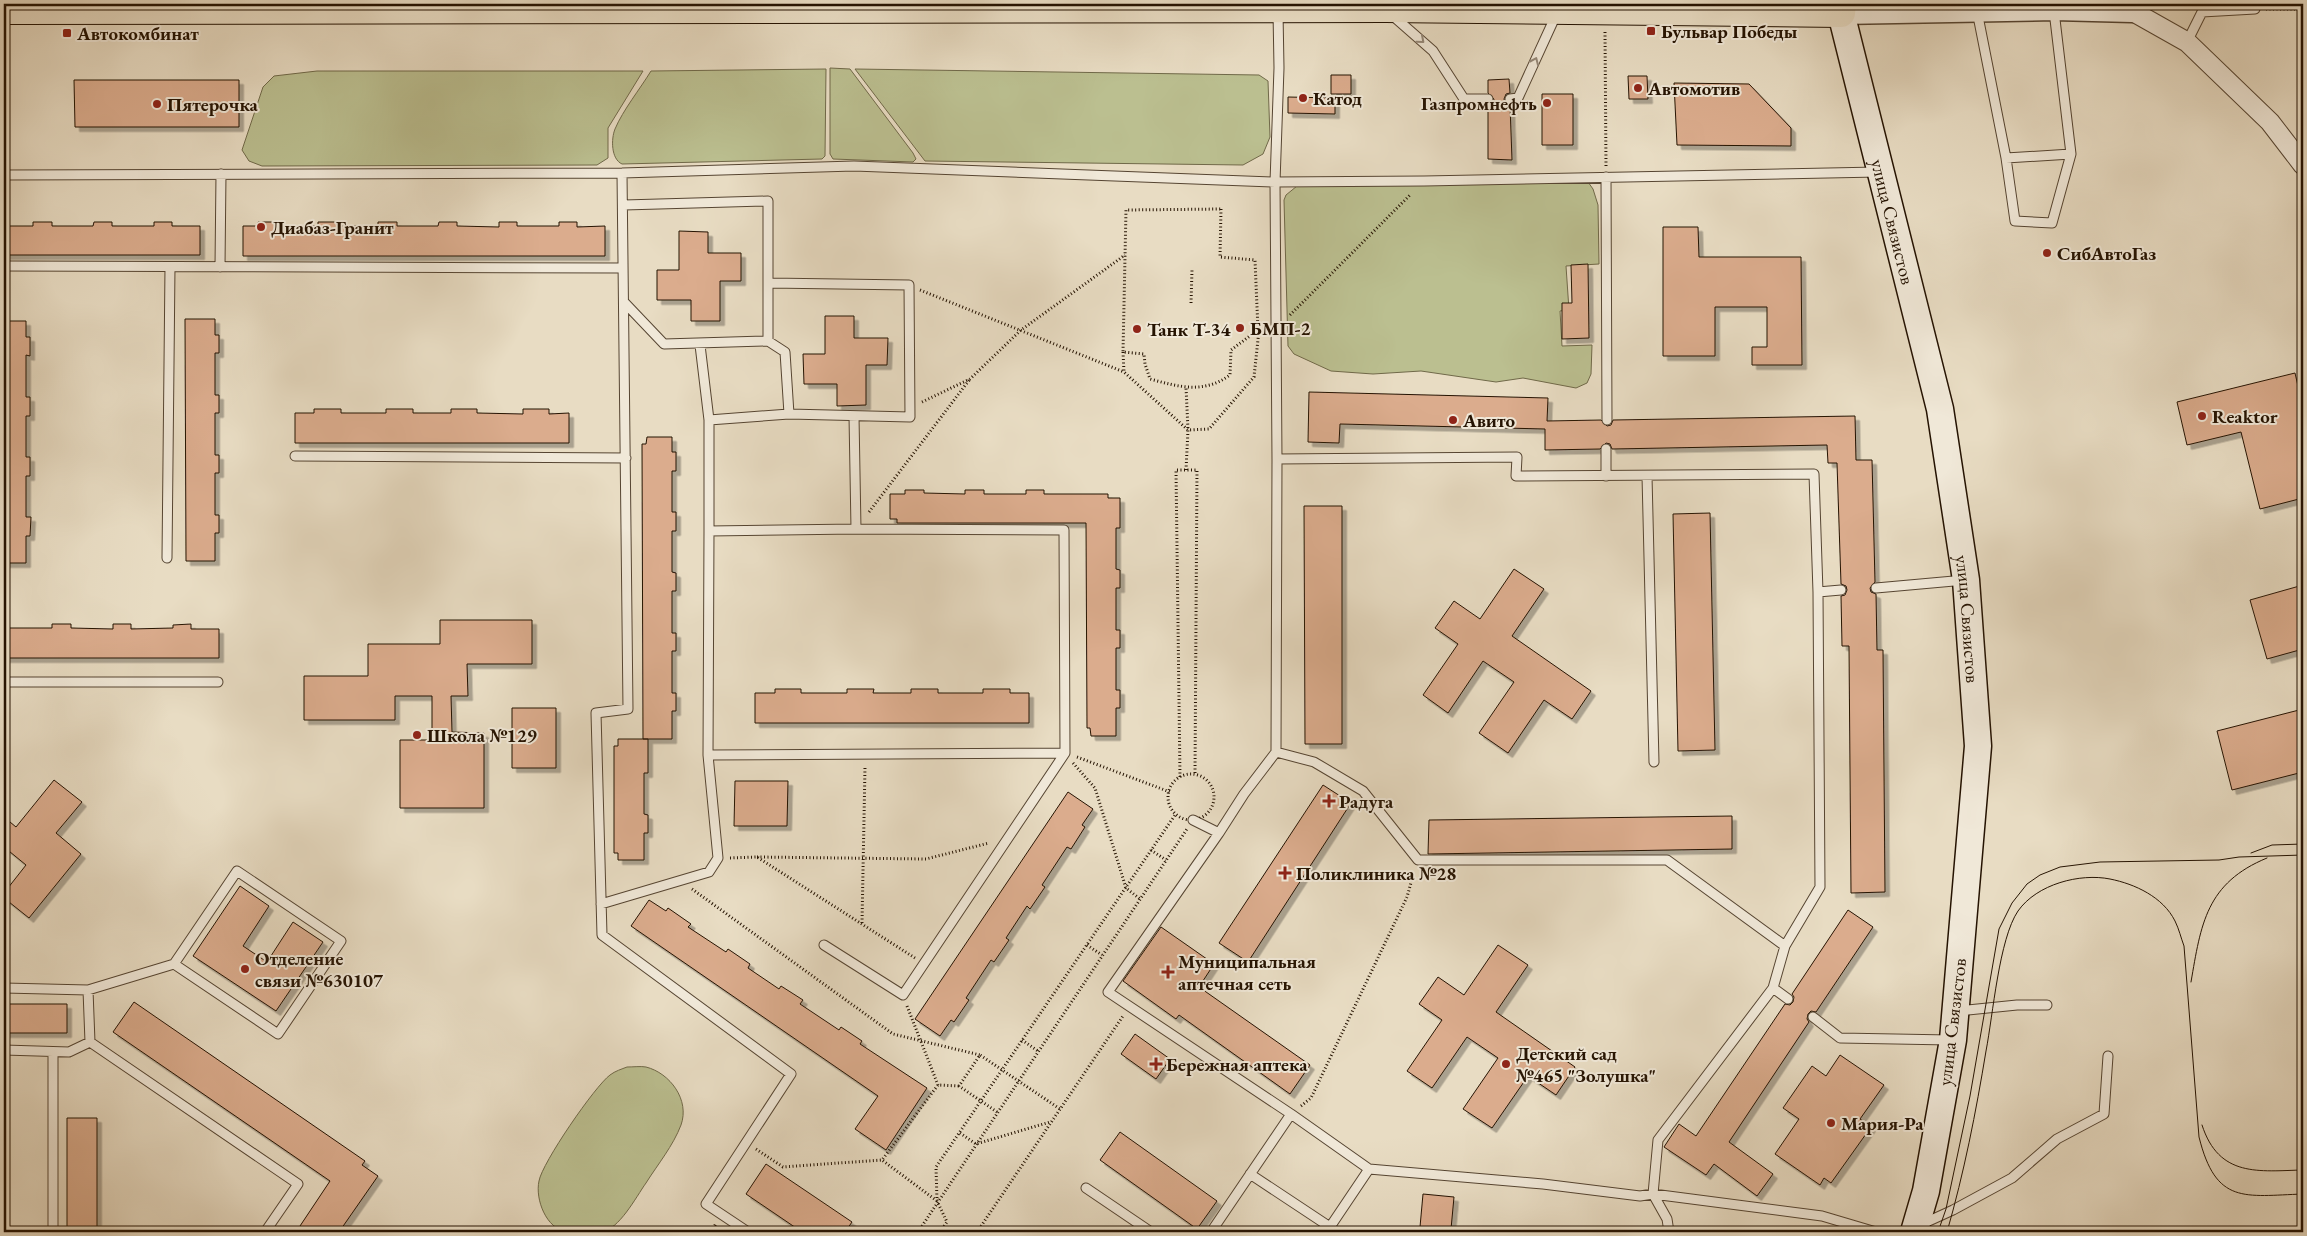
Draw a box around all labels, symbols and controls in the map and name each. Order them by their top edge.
place label: Бульвар Победы [1661,19,1798,44]
place label: Автокомбинат [76,21,199,46]
marker: Бульвар Победы [1645,25,1657,37]
marker: Автокомбинат [61,27,73,39]
one-way arrow [1416,35,1425,44]
one-way arrow [1528,57,1539,66]
place label: Автомотив [1647,76,1740,101]
marker: Автомотив [1632,82,1644,94]
place label: Катод [1313,86,1362,111]
place label: Газпромнефть [1421,91,1537,116]
place label: Пятерочка [167,92,259,117]
marker: Катод [1297,92,1309,104]
marker: Газпромнефть [1541,97,1553,109]
marker: Пятерочка [151,98,163,110]
street label: улица Связистов [1865,156,1921,287]
place label: Диабаз-Гранит [271,215,394,240]
marker: Диабаз-Гранит [255,221,267,233]
place label: СибАвтоГаз [2057,241,2156,266]
marker: СибАвтоГаз [2041,247,2053,259]
place label: БМП-2 [1250,316,1310,341]
place label: Танк Т-34 [1147,317,1232,342]
marker: БМП-2 [1234,322,1246,334]
marker: Танк Т-34 [1131,323,1143,335]
place label: Reaktor [2212,404,2278,429]
place label: Авито [1462,408,1516,433]
marker: Reaktor [2196,410,2208,422]
marker: Авито [1447,414,1459,426]
street label: улица Связистов [1950,553,1986,684]
place label: Школа №129 [427,723,537,748]
marker: Школа №129 [411,729,423,741]
place label: Радуга [1339,789,1394,814]
marker: Радуга [1323,795,1335,807]
place label: Поликлиника №28 [1296,861,1456,886]
marker: Поликлиника №28 [1278,866,1292,880]
place label: Отделение связи №630107 [255,946,384,993]
place label: Муниципальная аптечная сеть [1178,949,1316,996]
street label: улица Связистов [1932,957,1972,1087]
marker: Отделение связи №630107 [239,963,251,975]
marker: Муниципальная аптечная сеть [1162,966,1174,978]
place label: Детский сад №465 "Золушка" [1516,1041,1656,1088]
place label: Бережная аптека [1166,1052,1308,1077]
marker: Бережная аптека [1150,1058,1162,1070]
marker: Детский сад №465 "Золушка" [1500,1058,1512,1070]
place label: Мария-Ра [1841,1111,1924,1136]
marker: Мария-Ра [1825,1117,1837,1129]

